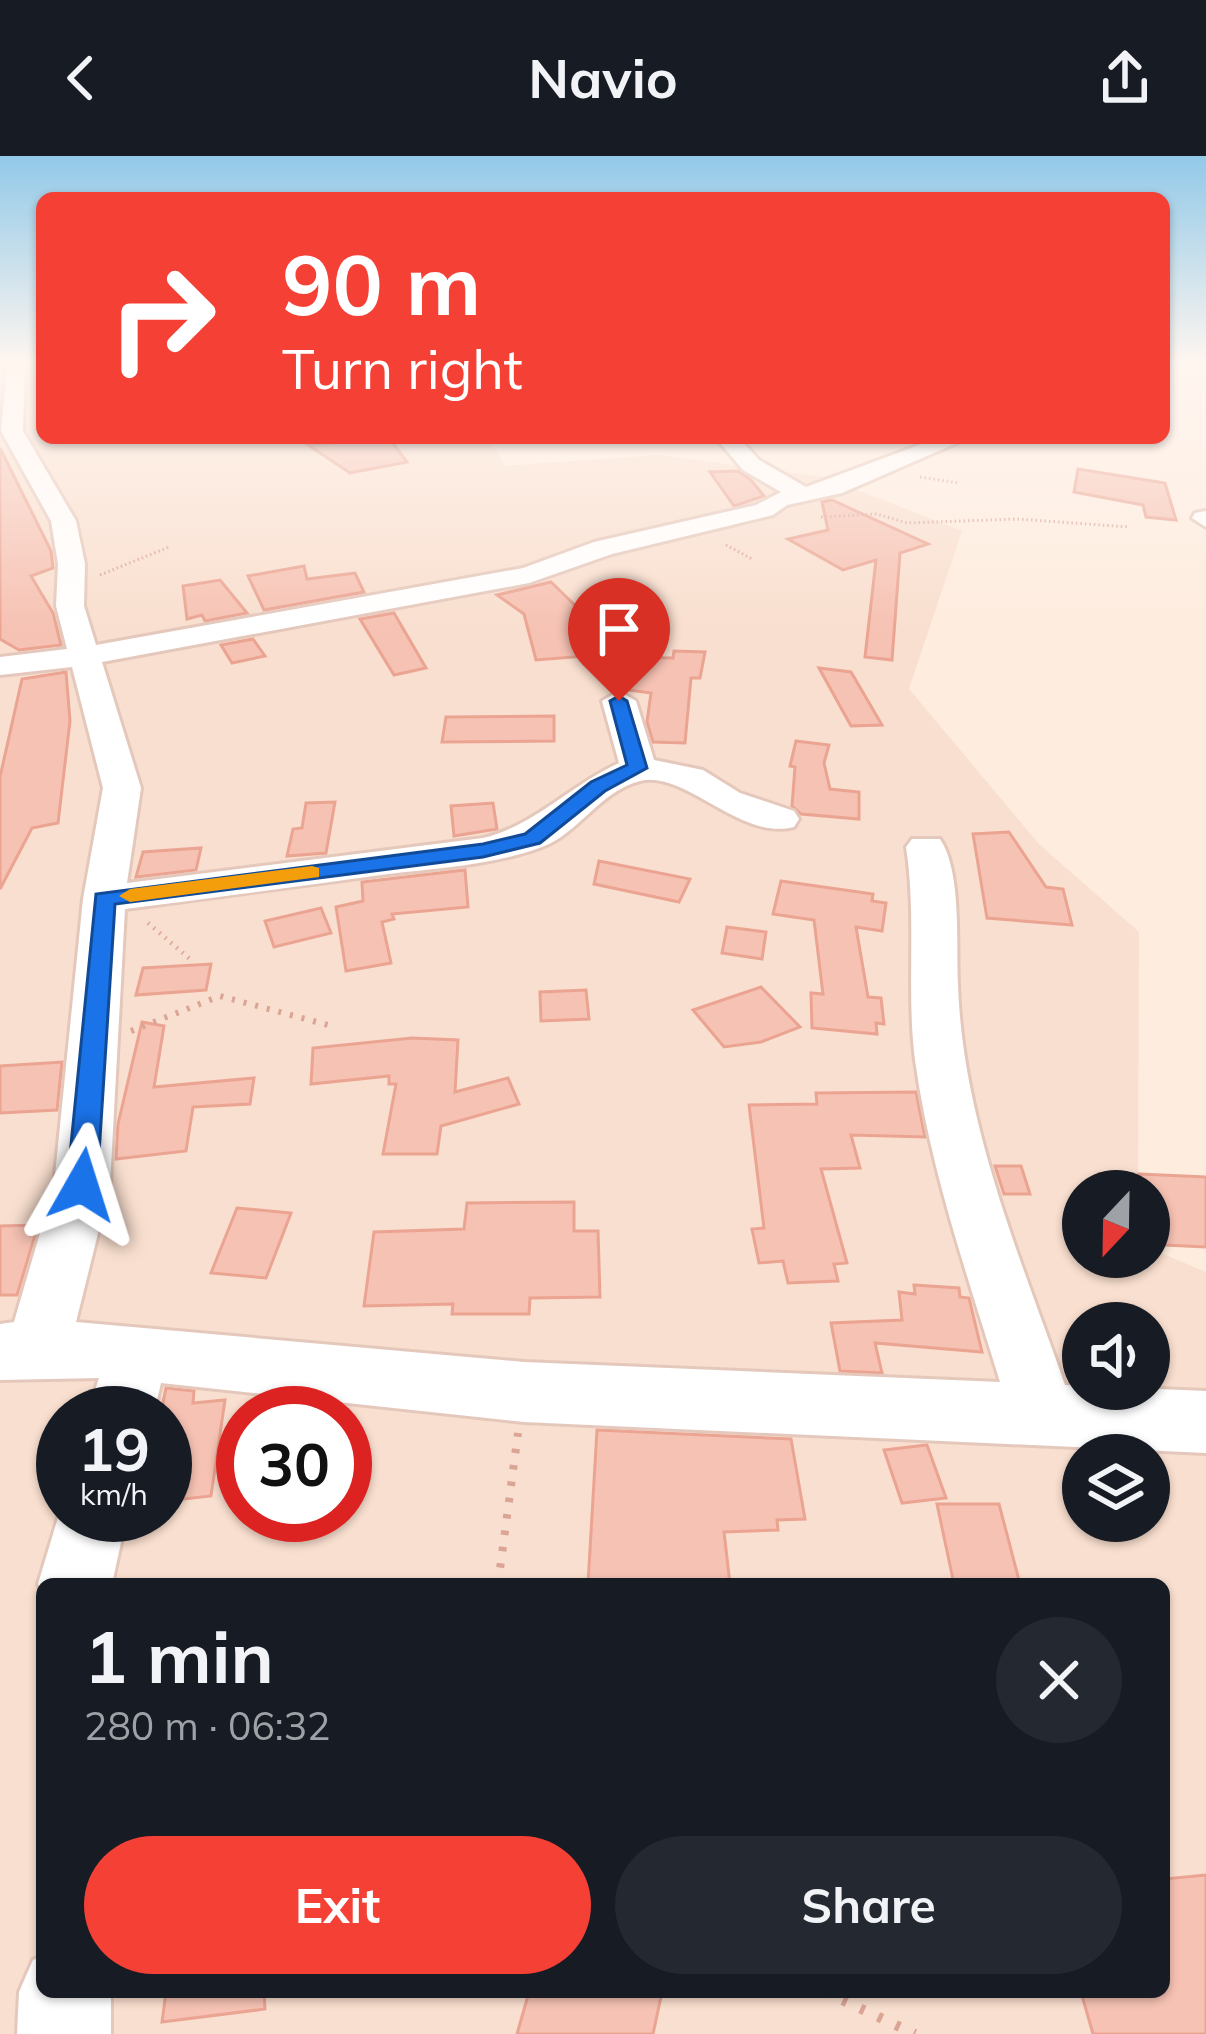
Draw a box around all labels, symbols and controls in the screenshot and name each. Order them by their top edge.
text: Navio [528,44,678,112]
icon: back [48,45,114,111]
icon: share [1092,45,1158,111]
text: 90 m [282,231,481,336]
icon: right [84,240,240,396]
text: Turn right [282,335,523,403]
pin [568,578,670,701]
icon: arrive [586,596,652,662]
position arrow [19,1122,145,1248]
north arrow [1062,1170,1170,1278]
map controls [1062,1170,1170,1542]
button: sound [1062,1302,1170,1410]
speed limit sign: 30 [216,1386,372,1542]
text: 19 [78,1411,150,1486]
button: layers [1062,1434,1170,1542]
text: km/h [80,1475,148,1513]
text: 1 min [84,1611,274,1701]
button: close [996,1617,1122,1743]
text: 280 m · 06:32 [84,1701,330,1750]
button: Exit [84,1836,591,1974]
button: Share [615,1836,1122,1974]

